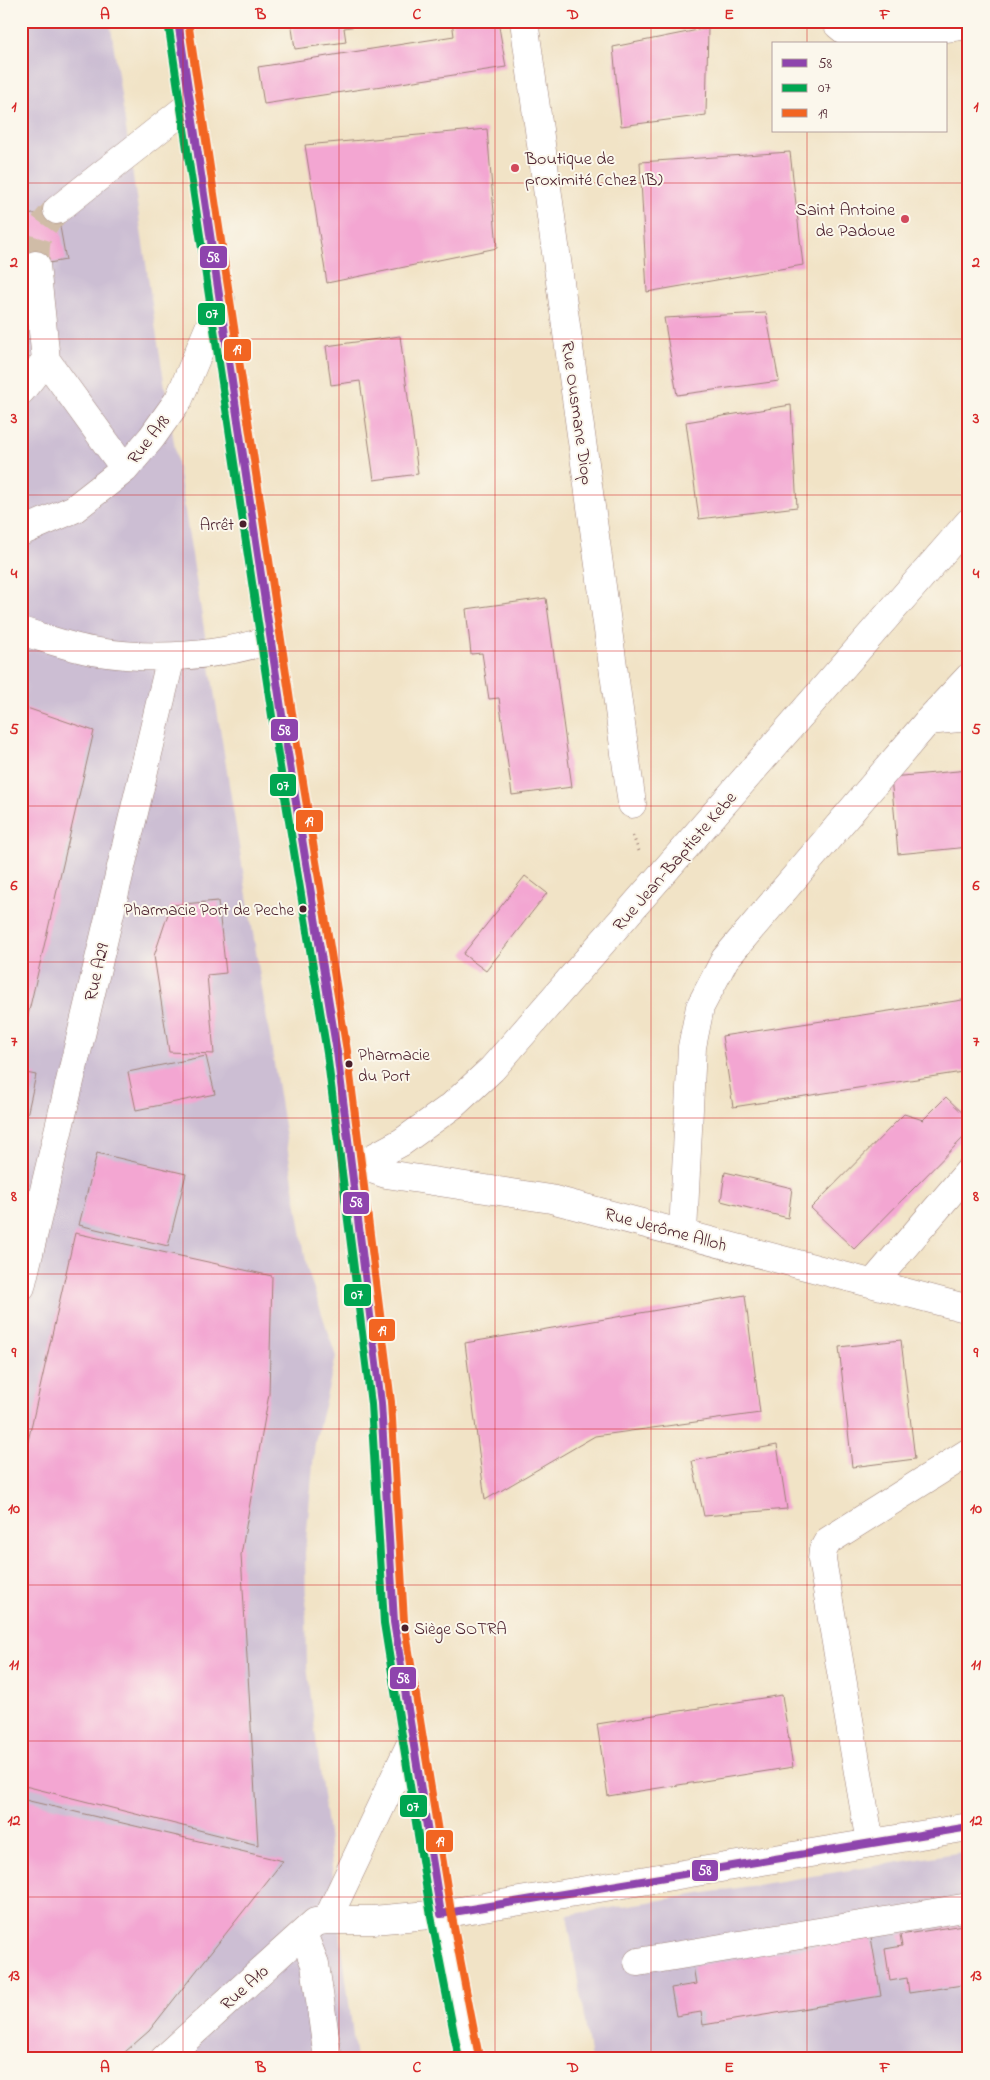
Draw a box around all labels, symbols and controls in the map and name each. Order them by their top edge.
text: A [100,3,110,27]
text: B [255,3,267,27]
text: C [413,3,422,27]
text: D [566,3,579,27]
text: E [724,3,734,27]
text: F [879,3,891,27]
legend [772,42,948,132]
text: 58 [818,53,833,75]
text: 07 [818,77,831,99]
text: 1 [11,95,17,119]
text: 1 [973,95,979,119]
text: 19 [818,103,828,125]
place label: Boutique de proximité (chez IB) [524,147,663,194]
marker: Boutique de proximité (chez IB) [509,162,521,174]
place label: Saint Antoine de Padoue [796,198,896,245]
marker: Saint Antoine de Padoue [899,213,911,225]
line badge: 58 [199,245,228,269]
text: 58 [206,248,220,269]
text: 2 [9,251,18,275]
text: 2 [971,251,980,275]
line badge: 07 [197,302,226,326]
text: 07 [205,304,218,325]
line badge: 19 [223,338,252,362]
text: 19 [233,340,242,361]
street label: Rue Ousmane Diop [553,340,599,487]
text: 3 [10,407,18,431]
text: 3 [972,407,980,431]
street label: Rue A18 [122,410,177,470]
place label: Arrêt [200,513,234,538]
marker: Arrêt [238,519,248,529]
text: 4 [10,562,18,586]
text: 4 [972,562,980,586]
text: 5 [9,718,19,742]
line badge: 58 [270,718,299,742]
text: 5 [971,718,981,742]
text: 58 [277,721,291,742]
line badge: 07 [269,773,297,797]
text: 07 [276,776,289,797]
street label: Rue Jean-Baptiste Kebe [607,786,744,938]
line badge: 19 [295,809,324,833]
text: 19 [305,812,314,833]
text: 6 [9,874,18,898]
text: 6 [971,874,980,898]
place label: Pharmacie Port de Peche [124,898,294,923]
marker: Pharmacie Port de Peche [298,904,308,914]
street label: Rue A29 [79,941,117,1004]
text: 7 [11,1030,18,1054]
text: 7 [973,1030,980,1054]
place label: Pharmacie du Port [358,1043,430,1089]
marker: Pharmacie du Port [344,1059,354,1069]
text: 8 [10,1185,17,1209]
text: 8 [972,1185,979,1209]
line badge: 58 [342,1191,370,1215]
text: 58 [349,1193,363,1214]
street label: Rue Jerôme Alloh [601,1202,730,1260]
line badge: 07 [343,1283,372,1307]
text: 07 [350,1285,363,1306]
line badge: 19 [368,1318,396,1342]
text: 19 [378,1321,387,1342]
text: 9 [11,1341,17,1365]
text: 9 [973,1341,979,1365]
text: 10 [8,1497,20,1521]
text: 10 [970,1497,982,1521]
place label: Siège SOTRA [414,1617,507,1644]
marker: Siège SOTRA [400,1623,410,1633]
text: 11 [9,1653,20,1677]
text: 11 [971,1653,982,1677]
line badge: 58 [389,1666,417,1690]
text: 58 [396,1669,410,1690]
line badge: 07 [399,1794,428,1818]
text: 07 [406,1797,419,1818]
text: 12 [7,1809,21,1833]
text: 12 [969,1809,983,1833]
line badge: 19 [425,1829,454,1853]
text: 19 [436,1832,445,1853]
line badge: 58 [691,1859,719,1882]
text: 58 [698,1861,712,1882]
street label: Rue A10 [215,1959,276,2017]
text: 13 [8,1964,20,1988]
text: 13 [970,1964,982,1988]
text: A [100,2056,110,2080]
text: B [255,2056,267,2080]
text: C [413,2056,422,2080]
text: D [566,2056,579,2080]
text: E [724,2056,734,2080]
text: F [879,2056,891,2080]

